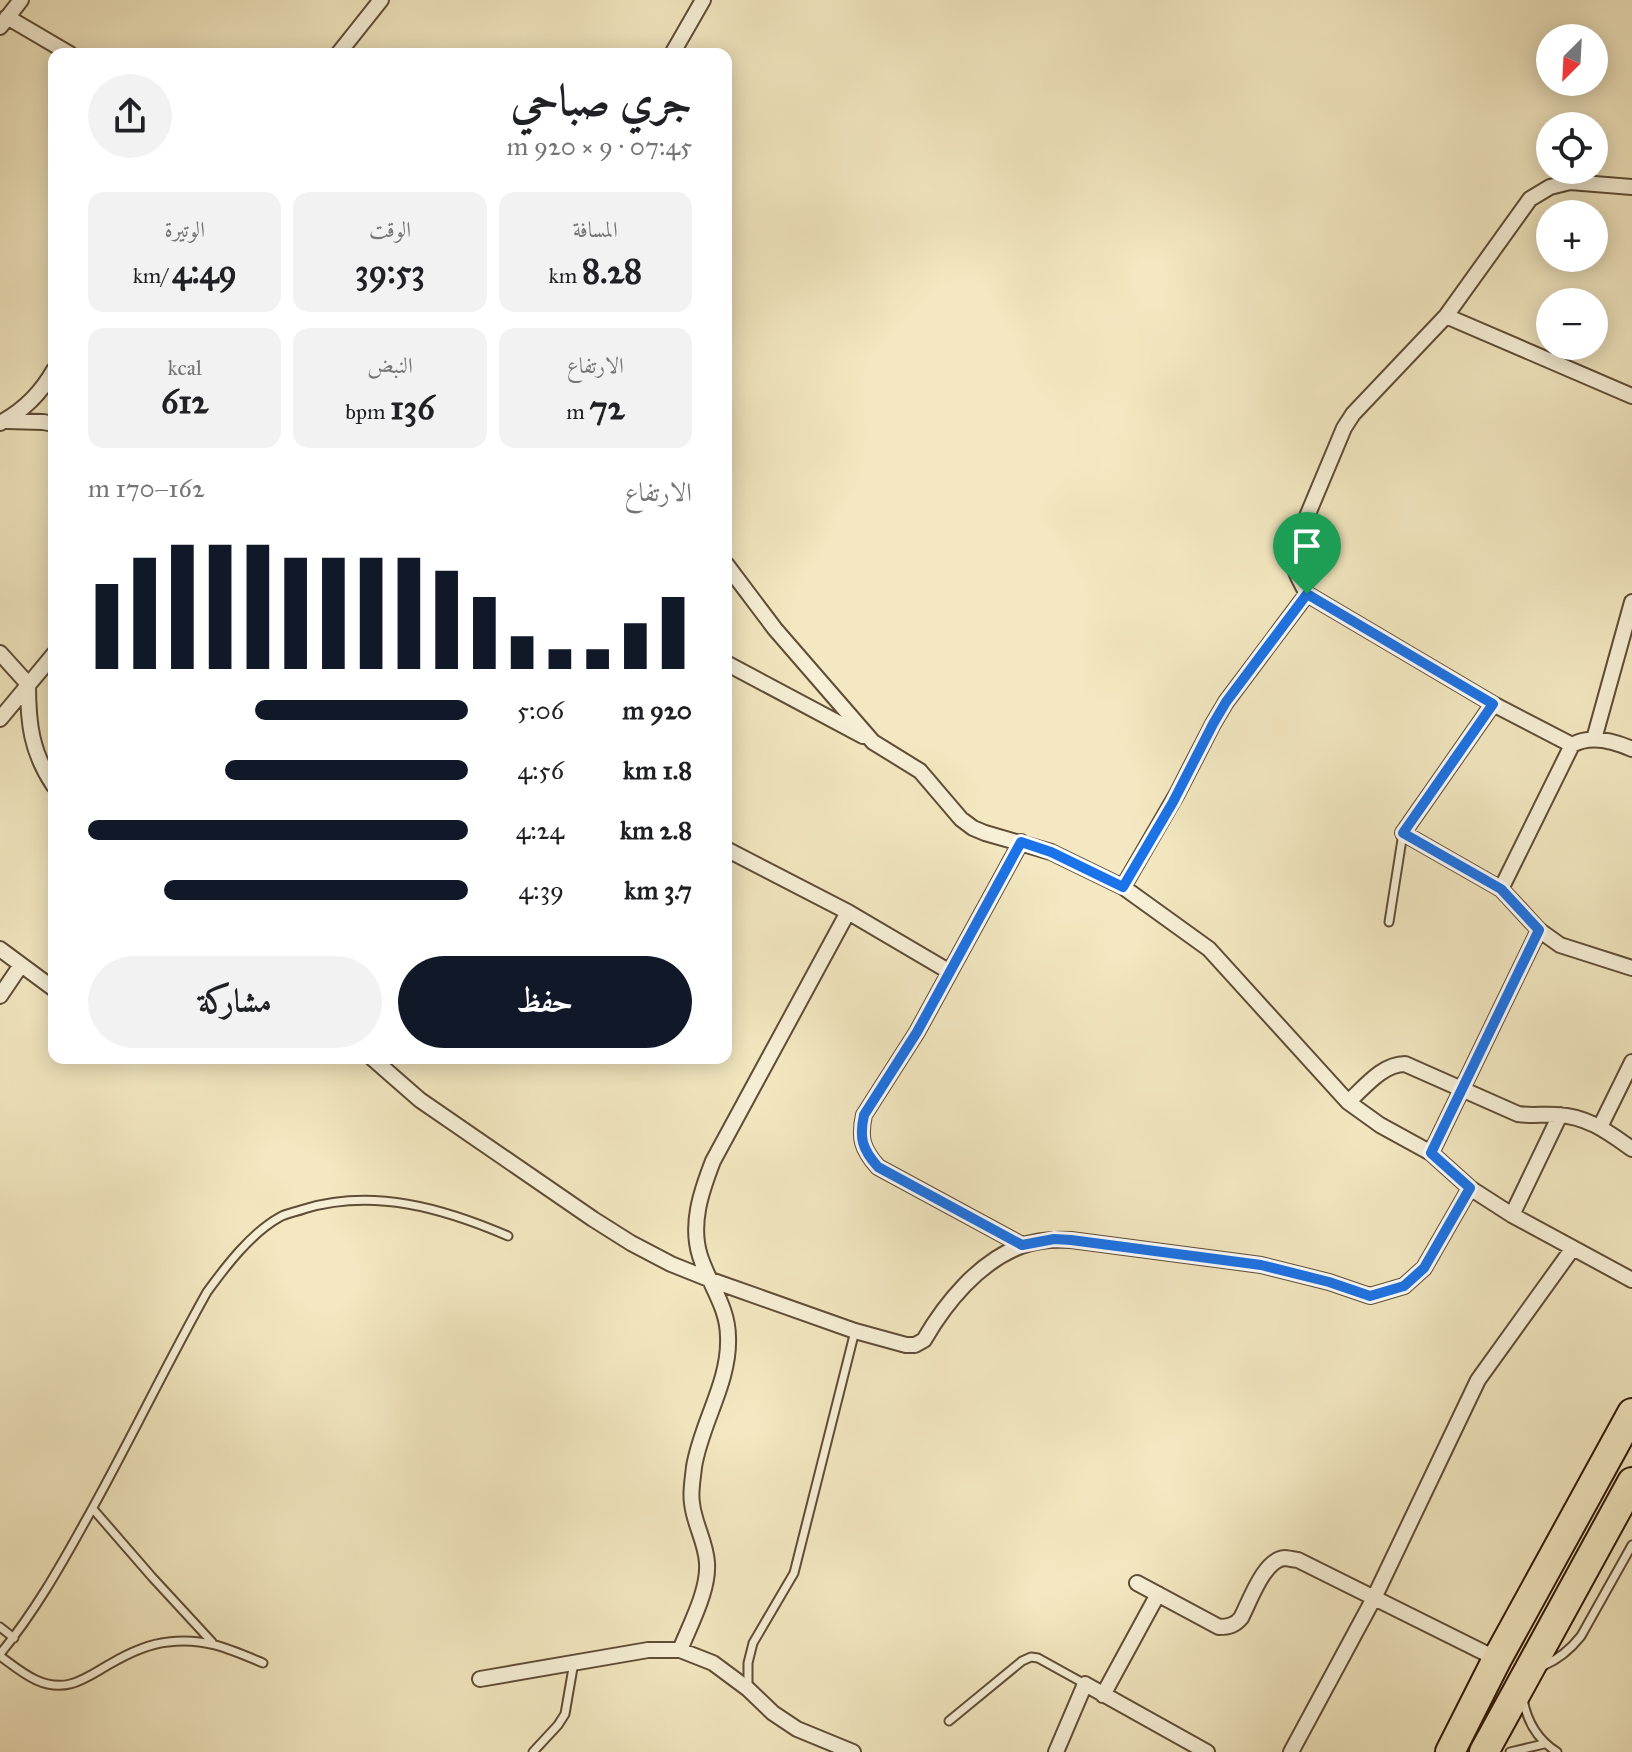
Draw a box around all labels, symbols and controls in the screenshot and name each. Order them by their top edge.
north arrow [1536,24,1608,96]
map controls [1536,24,1608,360]
text: جري صباحي [511,73,692,127]
button: share [88,74,172,158]
button: locate [1536,112,1608,184]
text: 07:45 · 9 × 920 m [507,130,692,162]
button: + [1536,200,1608,272]
text: الوتيرة [164,216,205,243]
text: الوقت [369,216,411,243]
text: المسافة [573,216,618,243]
text: 4:49 [172,251,237,292]
text: 39:53 [355,251,425,292]
text: 8.28 [582,251,642,292]
text: /km [133,262,172,289]
text: km [549,262,582,289]
button: − [1536,288,1608,360]
text: النبض [367,352,413,379]
text: الارتفاع [567,352,624,379]
text: kcal [167,354,202,381]
text: 612 [161,381,208,422]
text: 136 [390,387,435,428]
text: 72 [590,387,624,428]
text: bpm [345,398,390,425]
text: m [566,398,590,425]
text: 162–170 m [88,472,205,504]
text: الارتفاع [625,476,692,508]
pin [1273,512,1341,594]
icon: arrive [1285,524,1329,568]
text: 5:06 [517,694,564,726]
text: 920 m [623,694,692,726]
text: 4:56 [518,754,564,786]
text: 1.8 km [623,754,692,786]
text: 4:24 [516,814,564,846]
text: 2.8 km [620,814,692,846]
text: 4:39 [519,874,564,906]
text: 3.7 km [624,874,692,906]
button: مشاركة [88,956,382,1048]
button: حفظ [398,956,692,1048]

